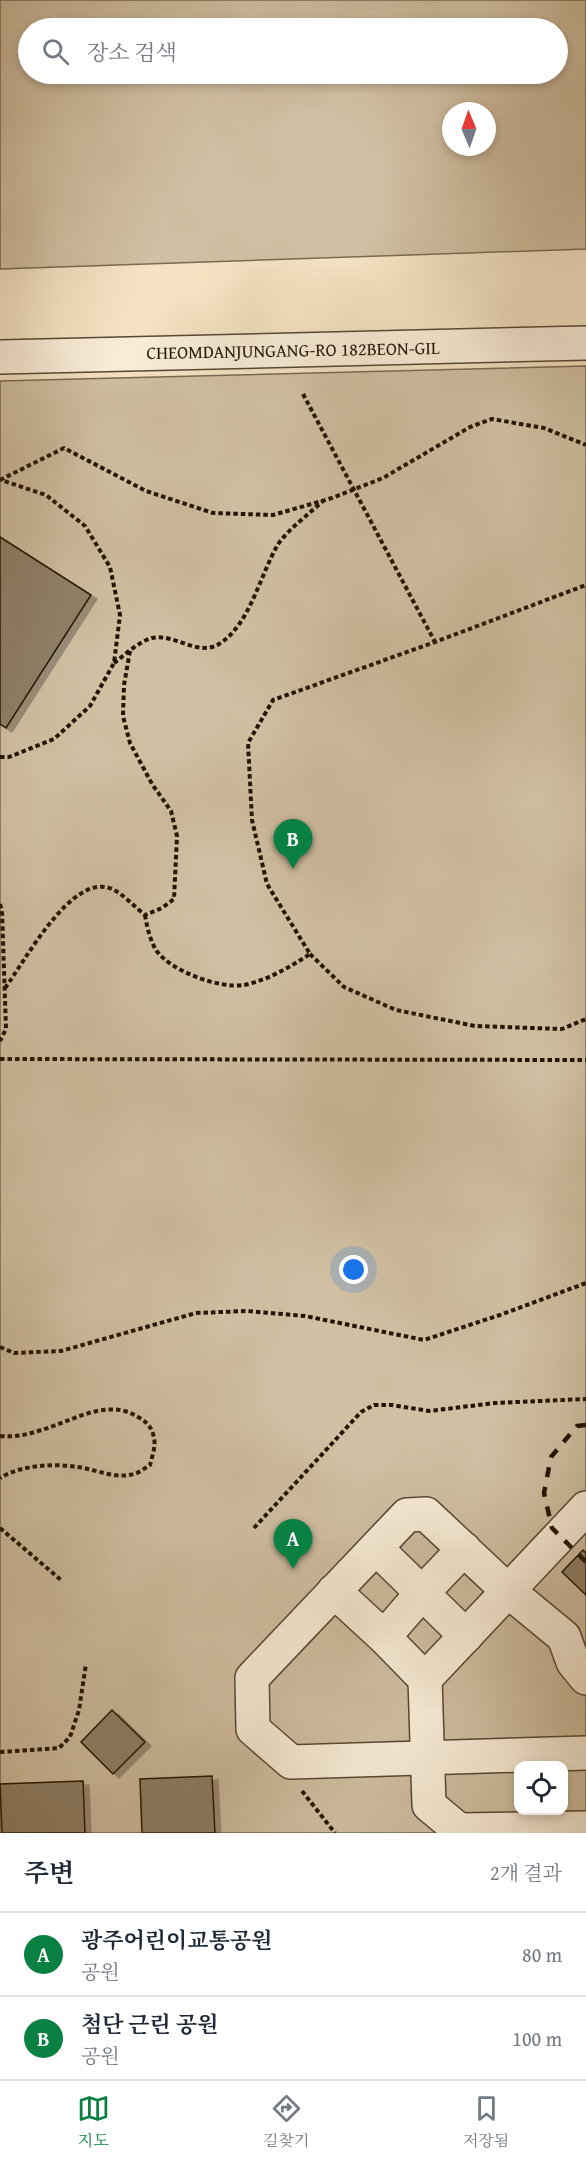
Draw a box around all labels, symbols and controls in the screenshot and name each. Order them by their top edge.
search box [18,18,568,84]
icon: search [39,35,72,68]
text: 장소 검색 [87,36,177,68]
north arrow [442,102,496,156]
street label: CHEOMDANJUNGANG-RO 182BEON-GIL [146,334,440,366]
pin: B [274,820,312,869]
your location [339,1255,368,1284]
pin: A [274,1520,312,1569]
map controls [514,1761,568,1815]
button: locate [514,1761,568,1815]
text: 주변 [24,1853,74,1892]
text: 2개 결과 [490,1858,562,1887]
text: 광주어린이교통공원 [81,1924,272,1956]
text: A [37,1940,50,1969]
text: 80 m [522,1940,562,1969]
text: 공원 [81,1957,120,1986]
text: 첨단 근린 공원 [81,2008,218,2040]
text: B [37,2024,50,2053]
text: 100 m [512,2024,562,2053]
text: 공원 [81,2041,120,2070]
tab: 지도 [77,2092,110,2152]
tab: 길찾기 [263,2092,309,2152]
tab: 저장됨 [463,2092,509,2152]

